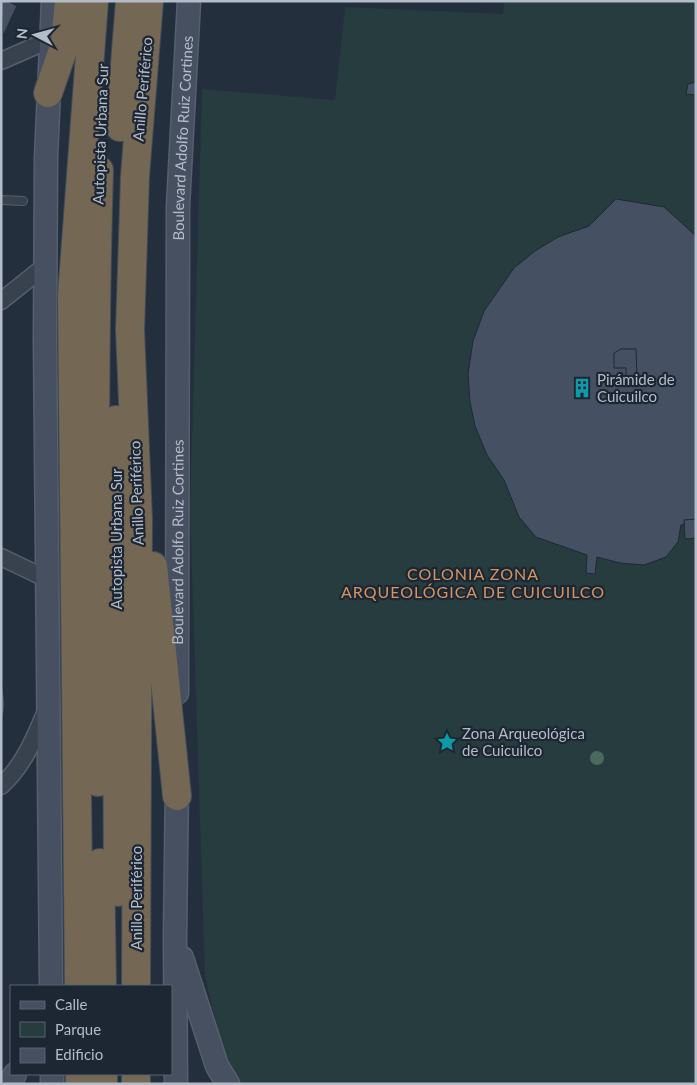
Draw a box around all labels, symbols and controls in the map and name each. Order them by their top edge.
north arrow [10,10,60,60]
text: N [13,27,31,40]
street label: Boulevard Adolfo Ruiz Cortines [169,35,196,241]
street label: Anillo Periférico [128,36,156,142]
street label: Autopista Urbana Sur [89,63,111,205]
place label: Pirámide de Cuicuilco [597,370,675,405]
building icon: Pirámide de Cuicuilco [571,377,593,399]
street label: Boulevard Adolfo Ruiz Cortines [168,439,187,645]
street label: Anillo Periférico [125,440,147,546]
street label: Autopista Urbana Sur [107,468,125,609]
district label: COLONIA ZONA ARQUEOLÓGICA DE CUICUILCO [341,564,605,601]
place label: Zona Arqueológica de Cuicuilco [462,724,585,759]
place icon: Zona Arqueológica de Cuicuilco [436,731,458,753]
street label: Anillo Periférico [127,846,145,950]
legend [10,985,172,1075]
text: Calle [55,995,88,1013]
text: Parque [55,1020,101,1038]
text: Edificio [55,1045,103,1063]

